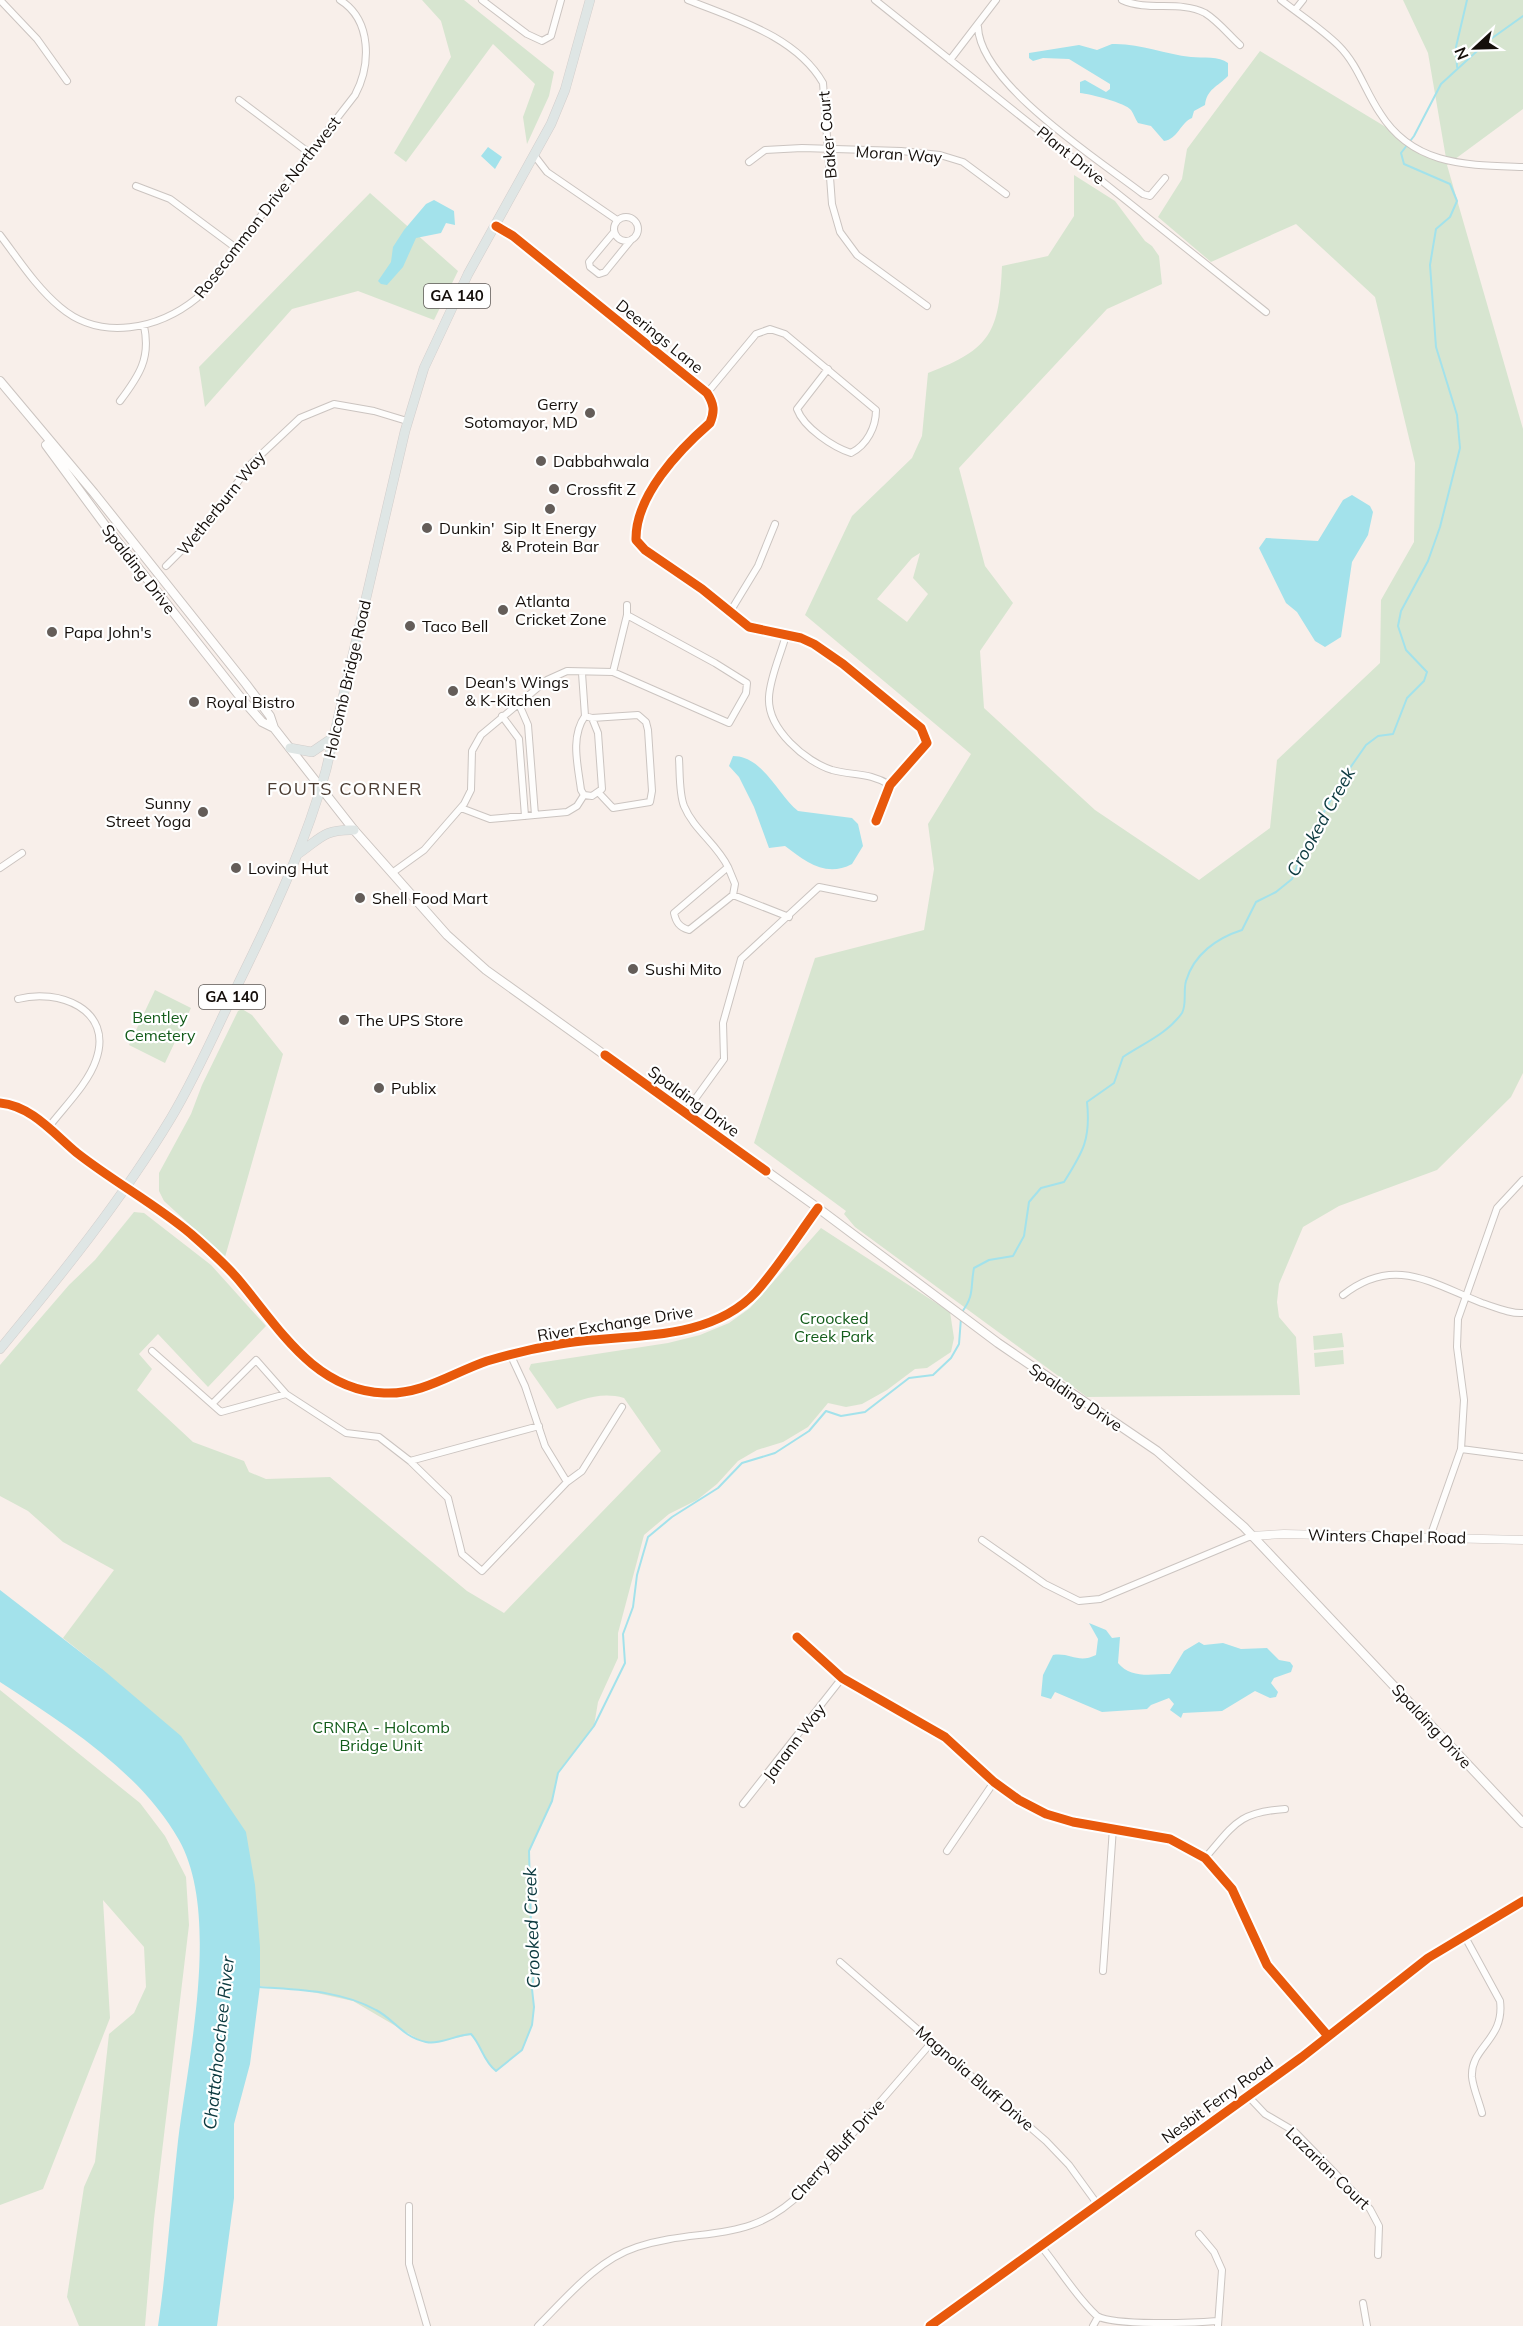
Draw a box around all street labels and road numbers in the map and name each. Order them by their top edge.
street label: Baker Court [813,90,841,180]
street label: Rosecommon Drive Northwest [190,112,344,302]
street label: Plant Drive [1033,122,1109,188]
street label: Moran Way [855,141,943,167]
road number: GA 140 [424,284,490,308]
street label: Deerings Lane [612,295,708,377]
street label: Wetherburn Way [173,447,269,559]
street label: Spalding Drive [98,520,180,618]
street label: Holcomb Bridge Road [319,598,375,760]
road number: GA 140 [199,985,265,1009]
street label: Spalding Drive [644,1061,744,1141]
street label: River Exchange Drive [536,1301,694,1345]
street label: Spalding Drive [1026,1358,1126,1436]
street label: Winters Chapel Road [1308,1525,1466,1547]
street label: Spalding Drive [1388,1680,1476,1772]
street label: Janann Way [758,1699,830,1785]
street label: Magnolia Bluff Drive [912,2021,1038,2135]
street label: Nesbit Ferry Road [1157,2053,1277,2147]
street label: Cherry Bluff Drive [786,2095,888,2205]
street label: Lazarian Court [1282,2123,1375,2214]

